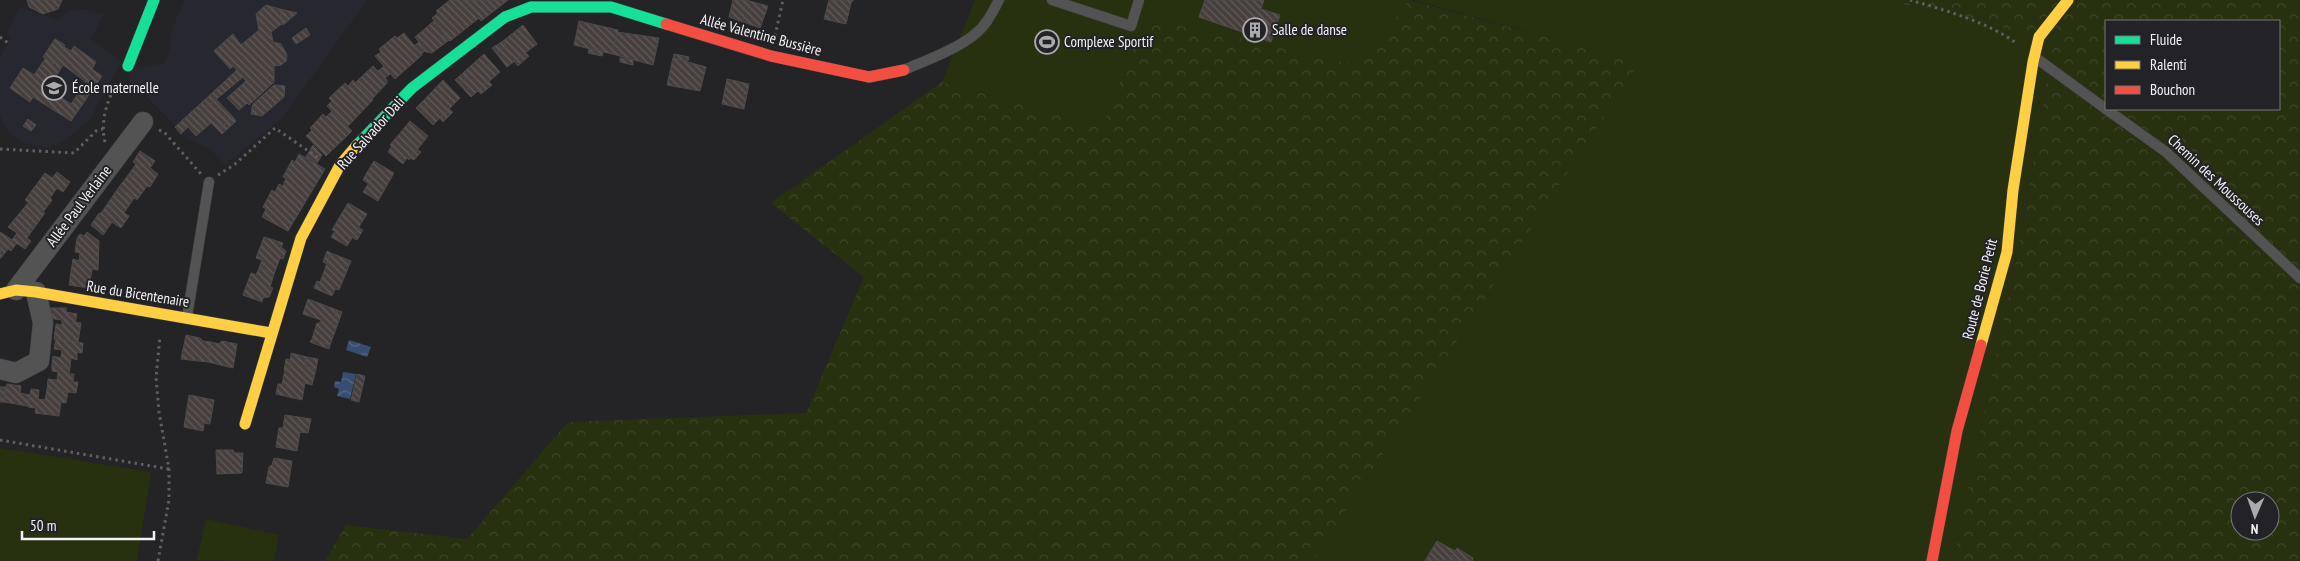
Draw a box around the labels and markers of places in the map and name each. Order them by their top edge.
building icon: Salle de danse [1242,17,1268,43]
place label: Salle de danse [1272,20,1347,39]
sports icon: Complexe Sportif [1034,29,1060,55]
place label: Complexe Sportif [1064,32,1154,51]
school or university icon: École maternelle [41,75,67,101]
place label: École maternelle [72,78,159,97]

